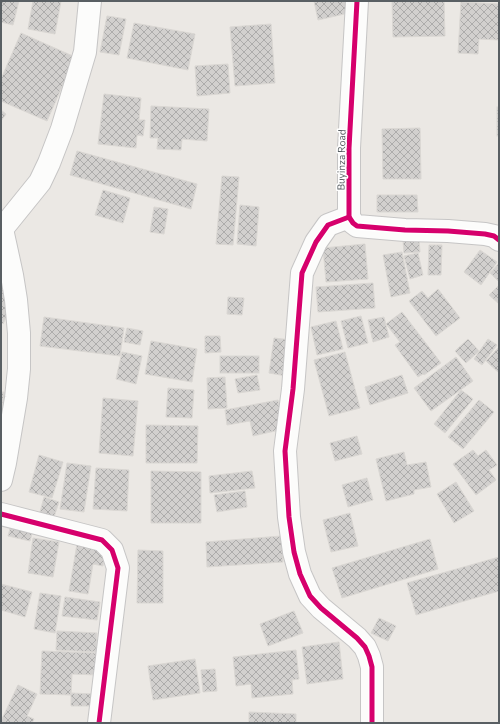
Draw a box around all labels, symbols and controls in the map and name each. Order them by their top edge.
street label: Buyinza Road [334,129,348,191]

